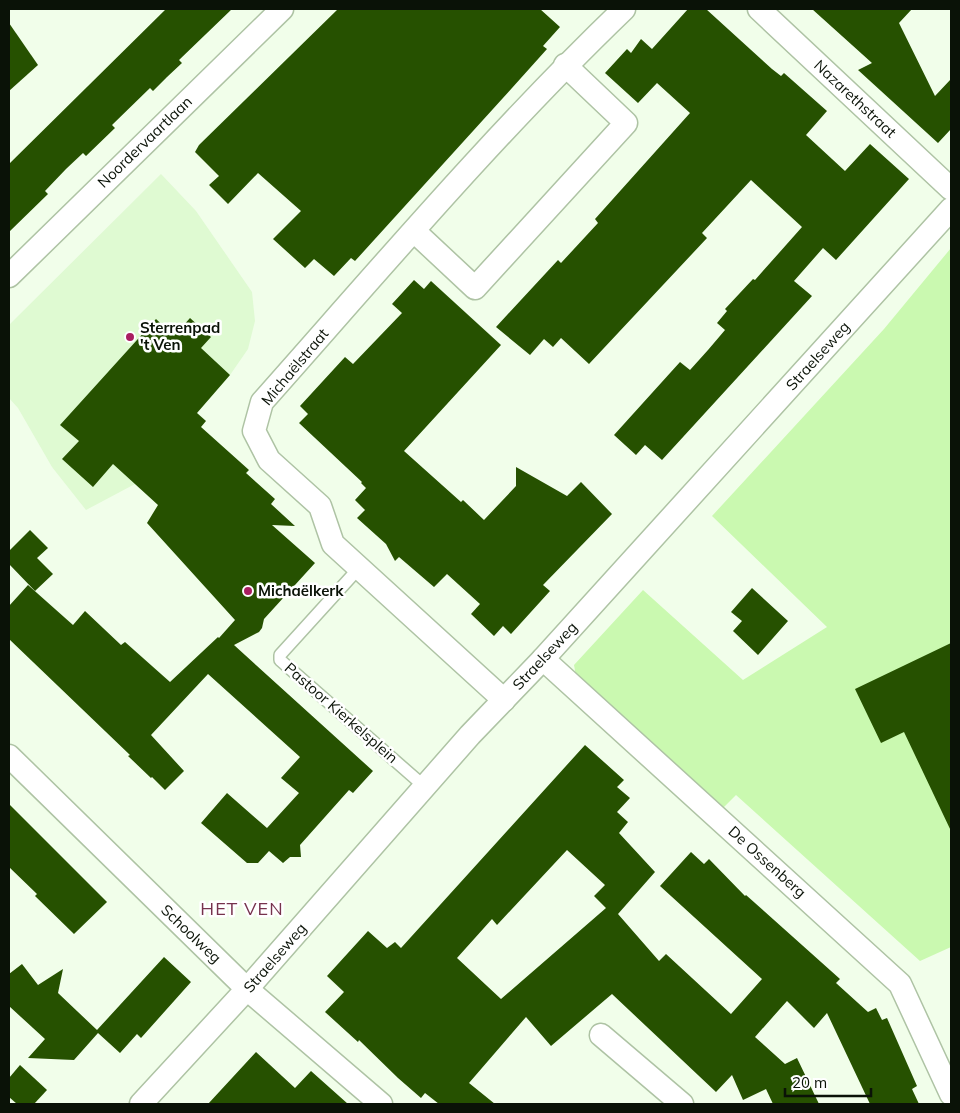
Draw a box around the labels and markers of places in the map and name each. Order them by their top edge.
place label: Sterrenpad 't Ven [140,318,220,354]
marker: Sterrenpad 't Ven [124,331,136,343]
place label: Michaëlkerk [258,581,344,600]
marker: Michaëlkerk [242,585,254,597]

